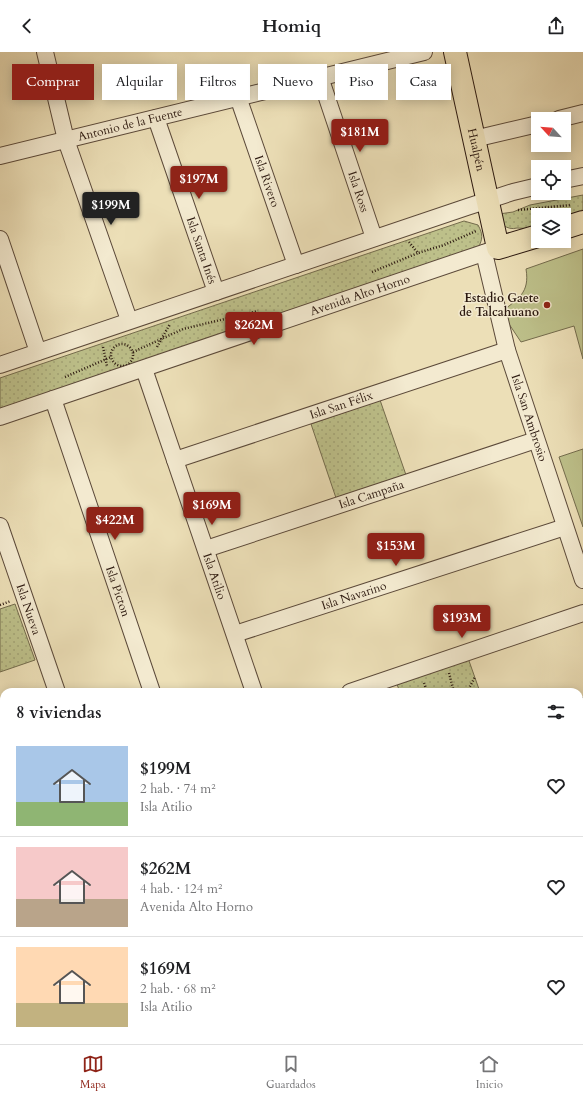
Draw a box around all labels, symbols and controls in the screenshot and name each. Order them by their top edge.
text: Homiq [262,14,321,39]
icon: back [16,15,38,37]
icon: share [545,15,567,37]
chip: Comprar [12,64,94,100]
chip: Alquilar [102,64,177,100]
chip: Filtros [185,64,250,100]
chip: Nuevo [258,64,327,100]
chip: Piso [335,64,388,100]
chip: Casa [396,64,451,100]
street label: Antonio de la Fuente [76,104,184,145]
north arrow [531,112,571,152]
map controls [531,112,571,248]
pin: $181M [332,119,388,153]
text: $181M [340,123,380,141]
street label: Hualpén [464,127,489,173]
street label: Isla Rivero [251,153,284,210]
button: locate [531,160,571,200]
pin: $197M [171,166,227,200]
street label: Isla Ross [344,169,373,214]
text: $197M [179,170,219,188]
pin: $199M [83,192,139,226]
text: $199M [91,196,131,214]
button: layers [531,208,571,248]
street label: Isla Santa Inés [183,215,221,286]
street label: Avenida Alto Horno [308,270,412,319]
place label: Estadio Gaete de Talcahuano [459,290,539,320]
marker: Estadio Gaete de Talcahuano [542,300,552,310]
pin: $262M [226,312,282,346]
text: $262M [234,316,274,334]
street label: Isla San Ambrosio [508,372,551,464]
street label: Isla San Félix [307,387,375,423]
street label: Isla Campaña [337,476,407,513]
pin: $169M [184,492,240,526]
text: $169M [192,496,232,514]
pin: $422M [87,507,143,541]
text: $422M [95,511,135,529]
pin: $153M [368,533,424,567]
text: $153M [376,537,416,555]
street label: Isla Atilio [199,551,230,602]
street label: Isla Picton [102,564,134,619]
street label: Isla Navarino [319,577,389,613]
street label: Isla Nueva [12,581,45,638]
pin: $193M [434,605,490,639]
text: $193M [442,609,482,627]
text: 8 viviendas [16,701,102,724]
icon: filters [545,701,567,723]
text: $199M [140,757,191,780]
icon: home [48,762,96,810]
icon: heart [545,775,567,797]
text: 2 hab. · 74 m² [140,780,216,798]
text: Isla Atilio [140,798,192,816]
text: $262M [140,857,191,880]
icon: home [48,863,96,911]
icon: heart [545,876,567,898]
text: 4 hab. · 124 m² [140,880,222,898]
text: Avenida Alto Horno [140,898,253,916]
text: $169M [140,957,191,980]
icon: home [48,963,96,1011]
icon: heart [545,976,567,998]
text: 2 hab. · 68 m² [140,980,216,998]
text: Isla Atilio [140,998,192,1016]
tab: Mapa [80,1053,106,1092]
tab: Guardados [266,1053,316,1092]
tab: Inicio [476,1053,503,1092]

